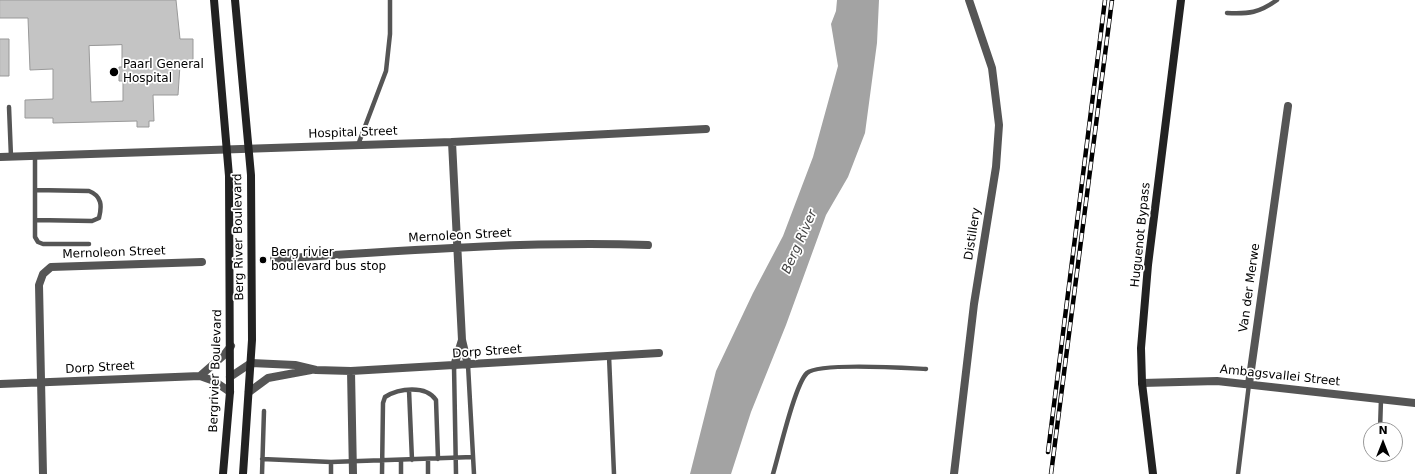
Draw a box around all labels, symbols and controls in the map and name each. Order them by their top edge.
place label: Paarl General Hospital [123,58,204,86]
marker: Paarl General Hospital [108,66,120,78]
street label: Hospital Street [308,124,398,142]
street label: Berg River Boulevard [231,173,247,301]
street label: Huguenot Bypass [1128,182,1154,288]
street label: Distillery [962,207,984,261]
water label: Berg River [779,208,821,276]
street label: Mernoleon Street [408,226,512,246]
street label: Van der Merwe [1237,243,1263,333]
street label: Mernoleon Street [62,244,166,262]
place label: Berg rivier boulevard bus stop [271,246,386,274]
marker: Berg rivier boulevard bus stop [258,255,268,265]
street label: Bergrivier Boulevard [207,309,225,433]
street label: Dorp Street [452,342,522,362]
street label: Dorp Street [65,359,135,377]
street label: Ambagsvallei Street [1219,363,1341,389]
north arrow [1363,422,1403,462]
text: N [1378,424,1388,437]

